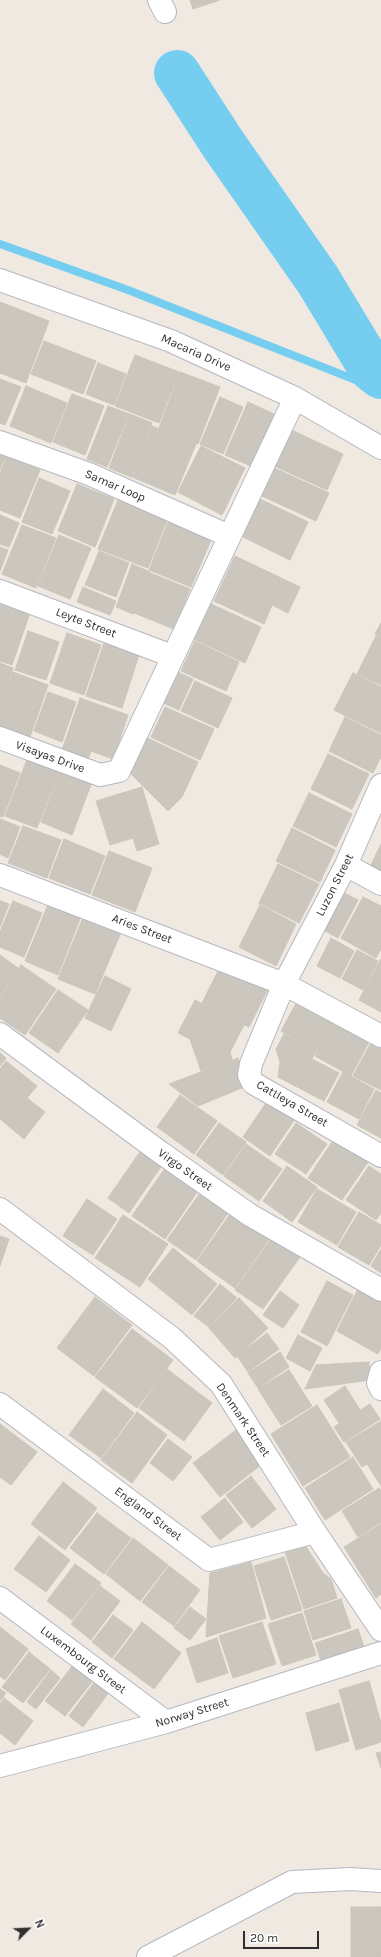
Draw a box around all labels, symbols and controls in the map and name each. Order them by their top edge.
street label: Macaria Drive [159,331,233,375]
street label: Samar Loop [82,467,148,505]
street label: Leyte Street [54,605,118,641]
street label: Visayas Drive [13,738,87,776]
street label: Luzon Street [313,851,357,919]
street label: Aries Street [110,911,174,947]
street label: Cattleya Street [254,1078,330,1130]
street label: Virgo Street [155,1146,215,1194]
street label: Denmark Street [213,1380,273,1460]
street label: England Street [111,1484,185,1544]
street label: Luxembourg Street [37,1623,129,1697]
street label: Norway Street [154,1695,230,1731]
north arrow [8,1909,48,1949]
text: N [32,1918,47,1930]
scale bar [245,1923,321,1949]
text: 20 m [250,1931,278,1945]

